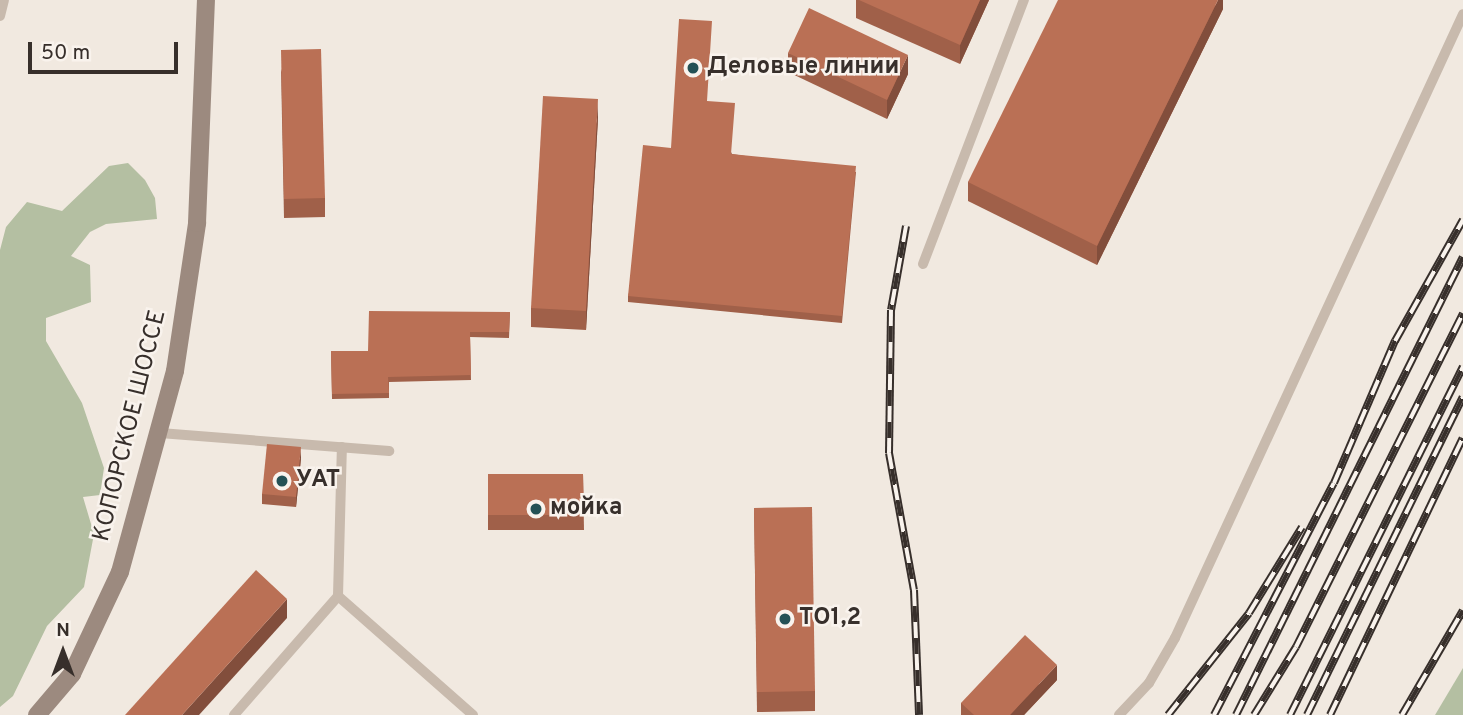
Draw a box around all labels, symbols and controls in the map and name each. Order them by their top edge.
scale bar [32,28,182,72]
text: 50 m [41,40,90,67]
place label: Деловые линии [707,54,899,82]
marker: Деловые линии [685,60,701,76]
street label: КОПОРСКОЕ ШОССЕ [88,307,174,545]
place label: УАТ [296,467,340,495]
marker: УАТ [274,473,290,489]
place label: мойка [550,495,622,523]
marker: мойка [528,501,544,517]
place label: ТО1,2 [799,605,861,633]
marker: ТО1,2 [777,611,793,627]
north arrow [28,617,98,687]
text: N [56,619,70,643]

